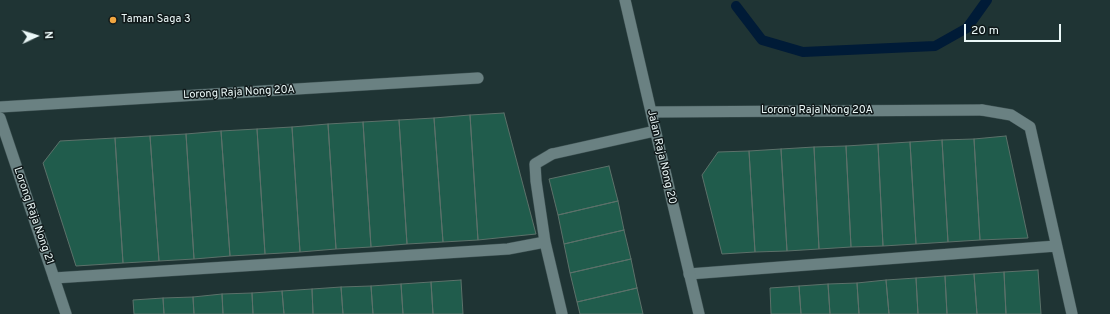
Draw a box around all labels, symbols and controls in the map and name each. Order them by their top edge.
place label: Taman Saga 3 [121,13,191,27]
marker: Taman Saga 3 [108,15,118,25]
north arrow [16,16,56,56]
scale bar [966,16,1063,42]
text: 20 m [971,23,999,39]
text: N [41,31,55,40]
street label: Lorong Raja Nong 20A [183,83,295,103]
street label: Lorong Raja Nong 20A [761,104,873,118]
street label: Jalan Raja Nong 20 [644,108,678,206]
street label: Lorong Raja Nong 21 [10,166,56,266]

